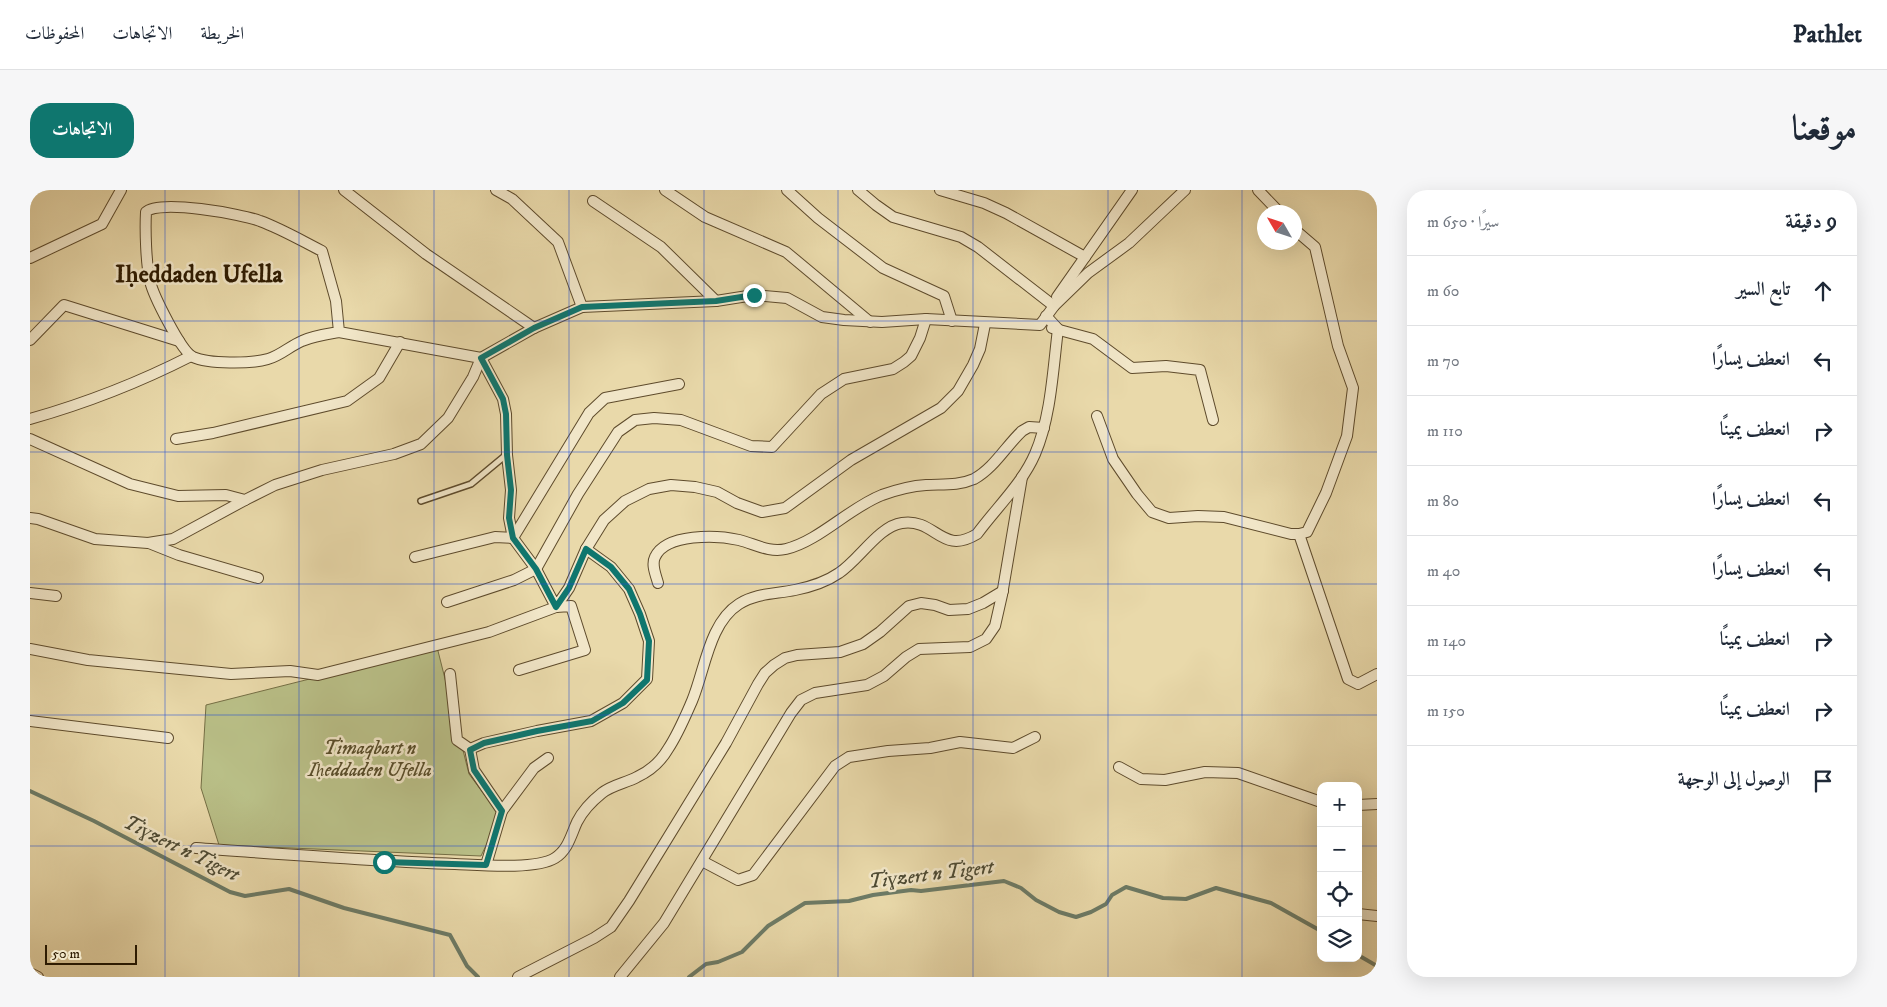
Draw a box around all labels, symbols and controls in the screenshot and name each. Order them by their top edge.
text: Pathlet [1793,20,1862,50]
text: المحفوظات [25,23,84,45]
text: الاتجاهات [112,23,172,45]
text: الخريطة [200,23,244,45]
button: الاتجاهات [30,103,134,158]
text: موقعنا [1792,107,1857,151]
north arrow [1257,205,1302,250]
text: 9 دقيقة [1785,209,1837,235]
text: سيرًا · 650 m [1427,212,1499,232]
district label: Iḥeddaden Ufella [115,260,283,290]
icon: ahead [1809,277,1837,305]
text: تابع السير [1736,278,1790,301]
text: 60 m [1427,281,1459,301]
route end [743,284,766,307]
icon: left [1809,347,1837,375]
text: انعطف يسارًا [1712,348,1790,371]
text: 70 m [1427,351,1460,371]
icon: right [1809,417,1837,445]
text: انعطف يمينًا [1720,418,1790,441]
text: 110 m [1427,421,1463,441]
icon: left [1809,487,1837,515]
text: انعطف يسارًا [1712,488,1790,511]
text: 80 m [1427,491,1459,511]
icon: left [1809,557,1837,585]
text: انعطف يسارًا [1712,558,1790,581]
text: 40 m [1427,561,1460,581]
icon: right [1809,627,1837,655]
text: انعطف يمينًا [1720,628,1790,651]
text: 140 m [1427,631,1466,651]
icon: right [1809,697,1837,725]
text: انعطف يمينًا [1720,698,1790,721]
text: 150 m [1427,701,1465,721]
park label: Timaqbart n Iḥeddaden Ufella [307,737,432,782]
icon: arrive [1809,767,1837,795]
text: الوصول إلى الوجهة [1678,768,1790,791]
map controls [1317,782,1362,962]
button: + [1317,782,1362,827]
water label: Tiɣzert n Tigert [119,810,245,889]
button: − [1317,827,1362,872]
route start [373,851,396,874]
water label: Tiɣzert n Tigert [867,855,997,895]
button: locate [1317,872,1362,917]
button: layers [1317,917,1362,962]
scale bar [45,942,138,965]
text: 50 m [52,945,80,963]

